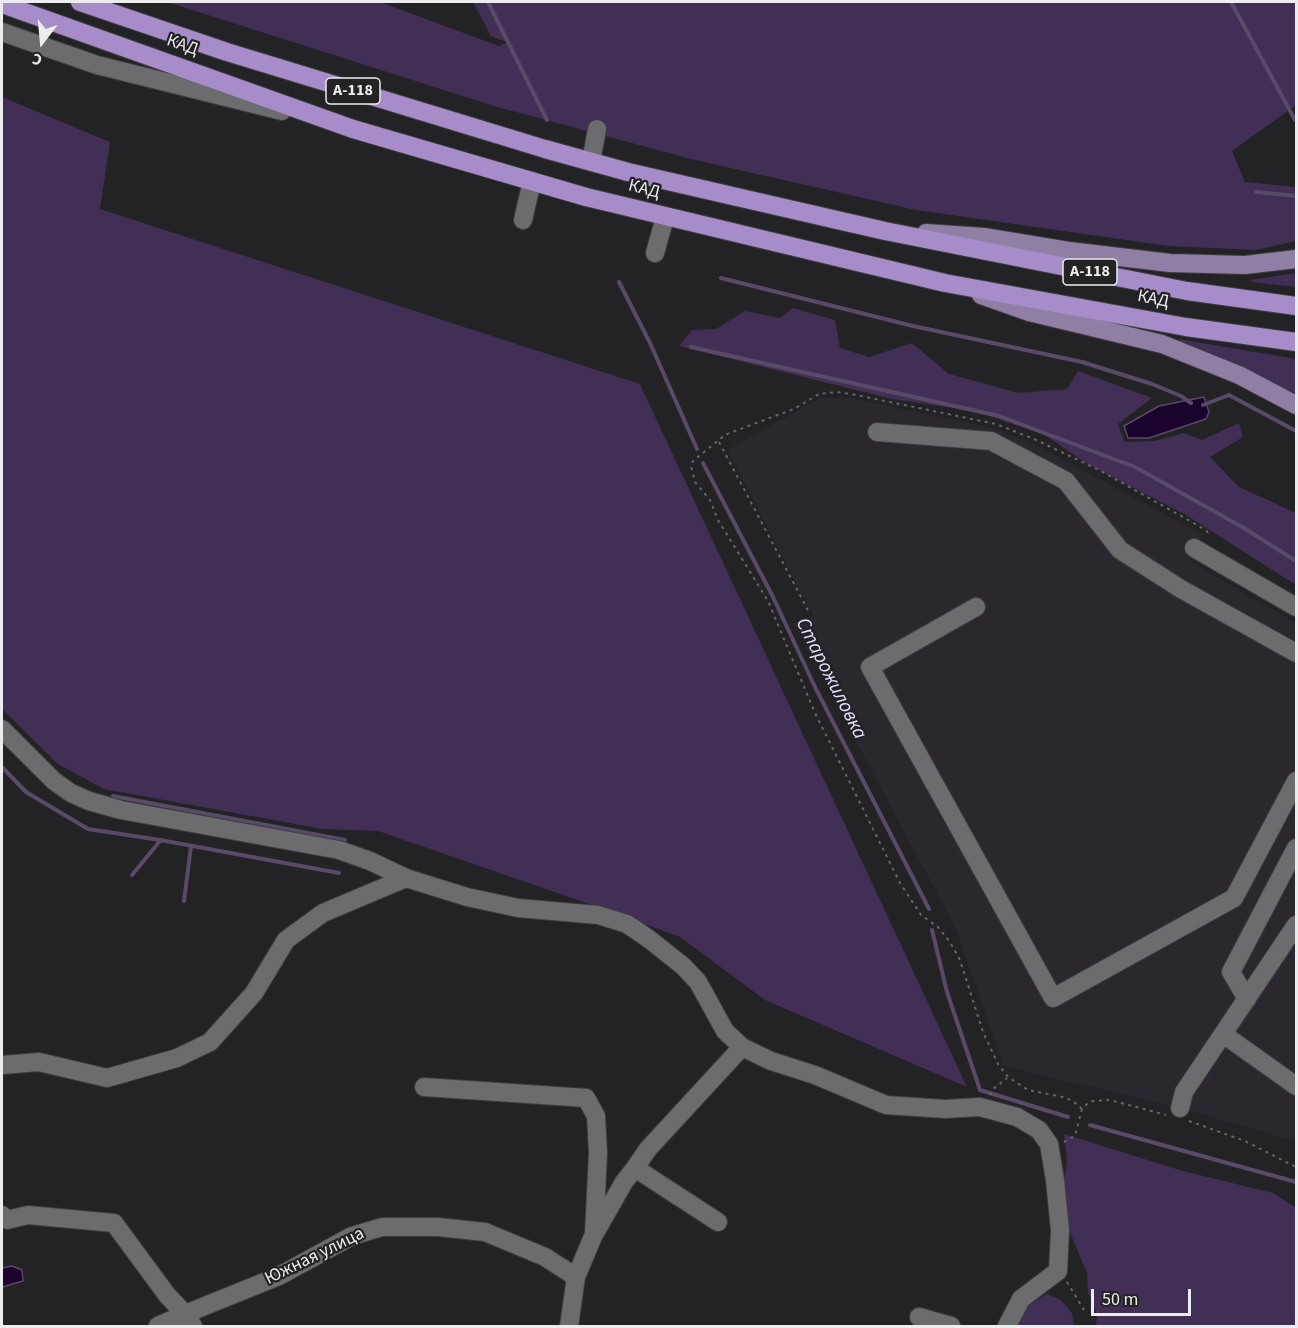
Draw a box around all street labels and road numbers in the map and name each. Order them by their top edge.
street label: КАД [163,31,201,61]
road number: А-118 [326,78,380,104]
street label: КАД [626,176,662,204]
road number: А-118 [1063,259,1117,285]
street label: КАД [1135,286,1171,314]
street label: Южная улица [262,1224,368,1290]

